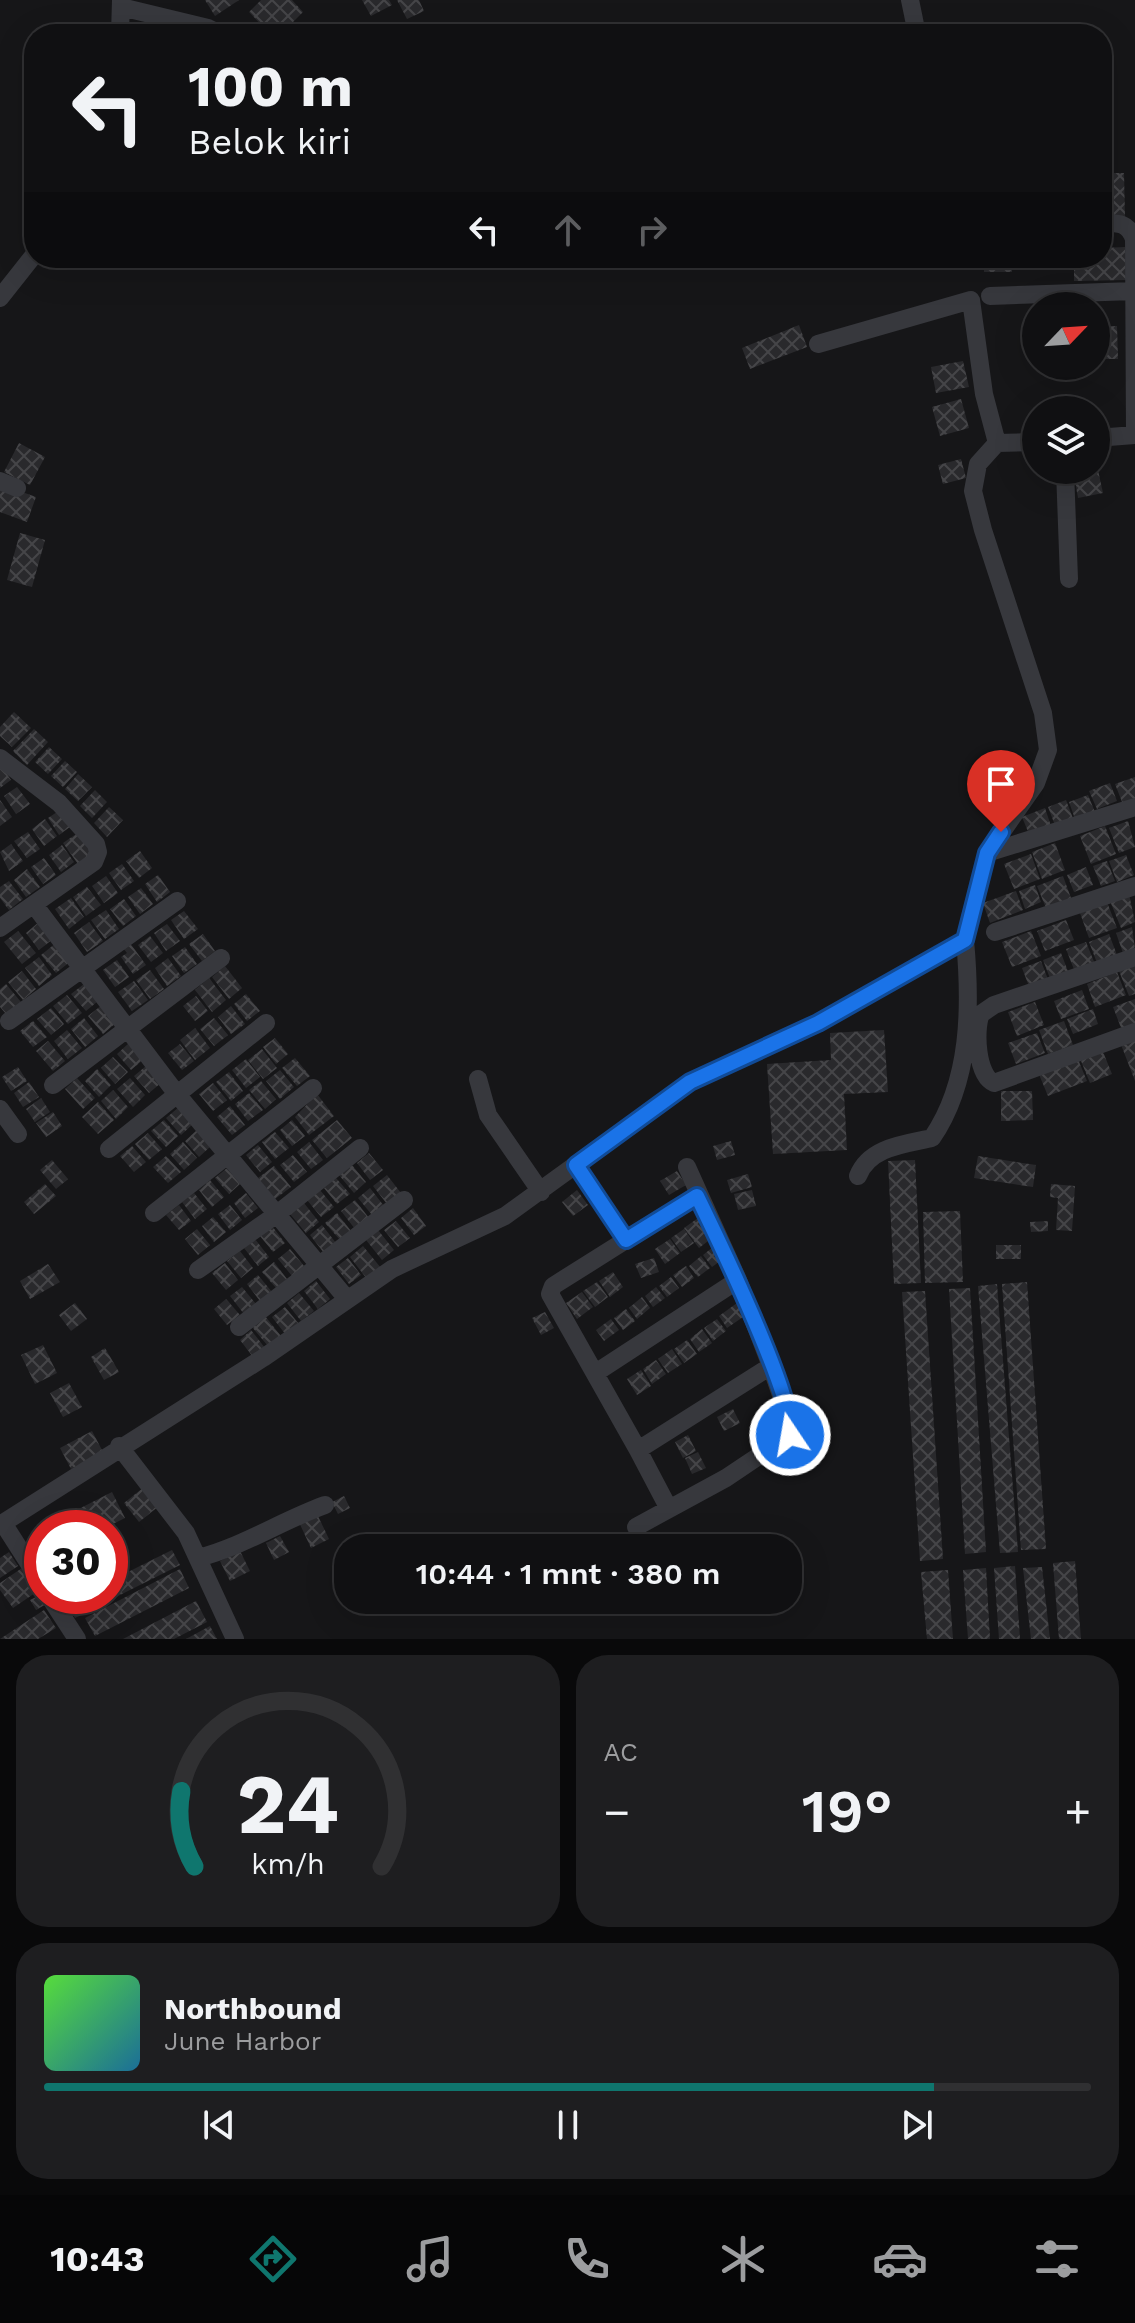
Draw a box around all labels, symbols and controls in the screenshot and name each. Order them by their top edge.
text: 100 m [188,54,353,120]
icon: left [56,56,160,160]
text: Belok kiri [188,121,351,163]
icon: left [462,208,506,252]
icon: ahead [546,208,590,252]
icon: right [630,208,674,252]
north arrow [1022,292,1110,380]
map controls [1022,292,1110,484]
button: layers [1022,396,1110,484]
pin [967,750,1035,832]
icon: arrive [979,762,1023,806]
position arrow [748,1393,832,1477]
speed limit sign: 30 [24,1510,128,1614]
text: 10:44 · 1 mnt · 380 m [416,1556,720,1591]
text: AC [604,1737,638,1767]
text: 24 [237,1756,339,1853]
text: 19° [802,1776,893,1847]
text: − [604,1786,630,1838]
text: + [1064,1786,1091,1838]
text: km/h [251,1847,325,1881]
text: Northbound [164,1991,341,2026]
text: June Harbor [164,2026,321,2056]
icon: previous [197,2103,241,2147]
icon: pause [546,2103,590,2147]
icon: next [895,2103,939,2147]
icon: directions [245,2231,301,2287]
icon: music [402,2231,458,2287]
icon: phone [559,2231,615,2287]
icon: climate [715,2231,771,2287]
icon: car [872,2231,928,2287]
icon: filters [1029,2231,1085,2287]
text: 10:43 [50,2238,145,2280]

